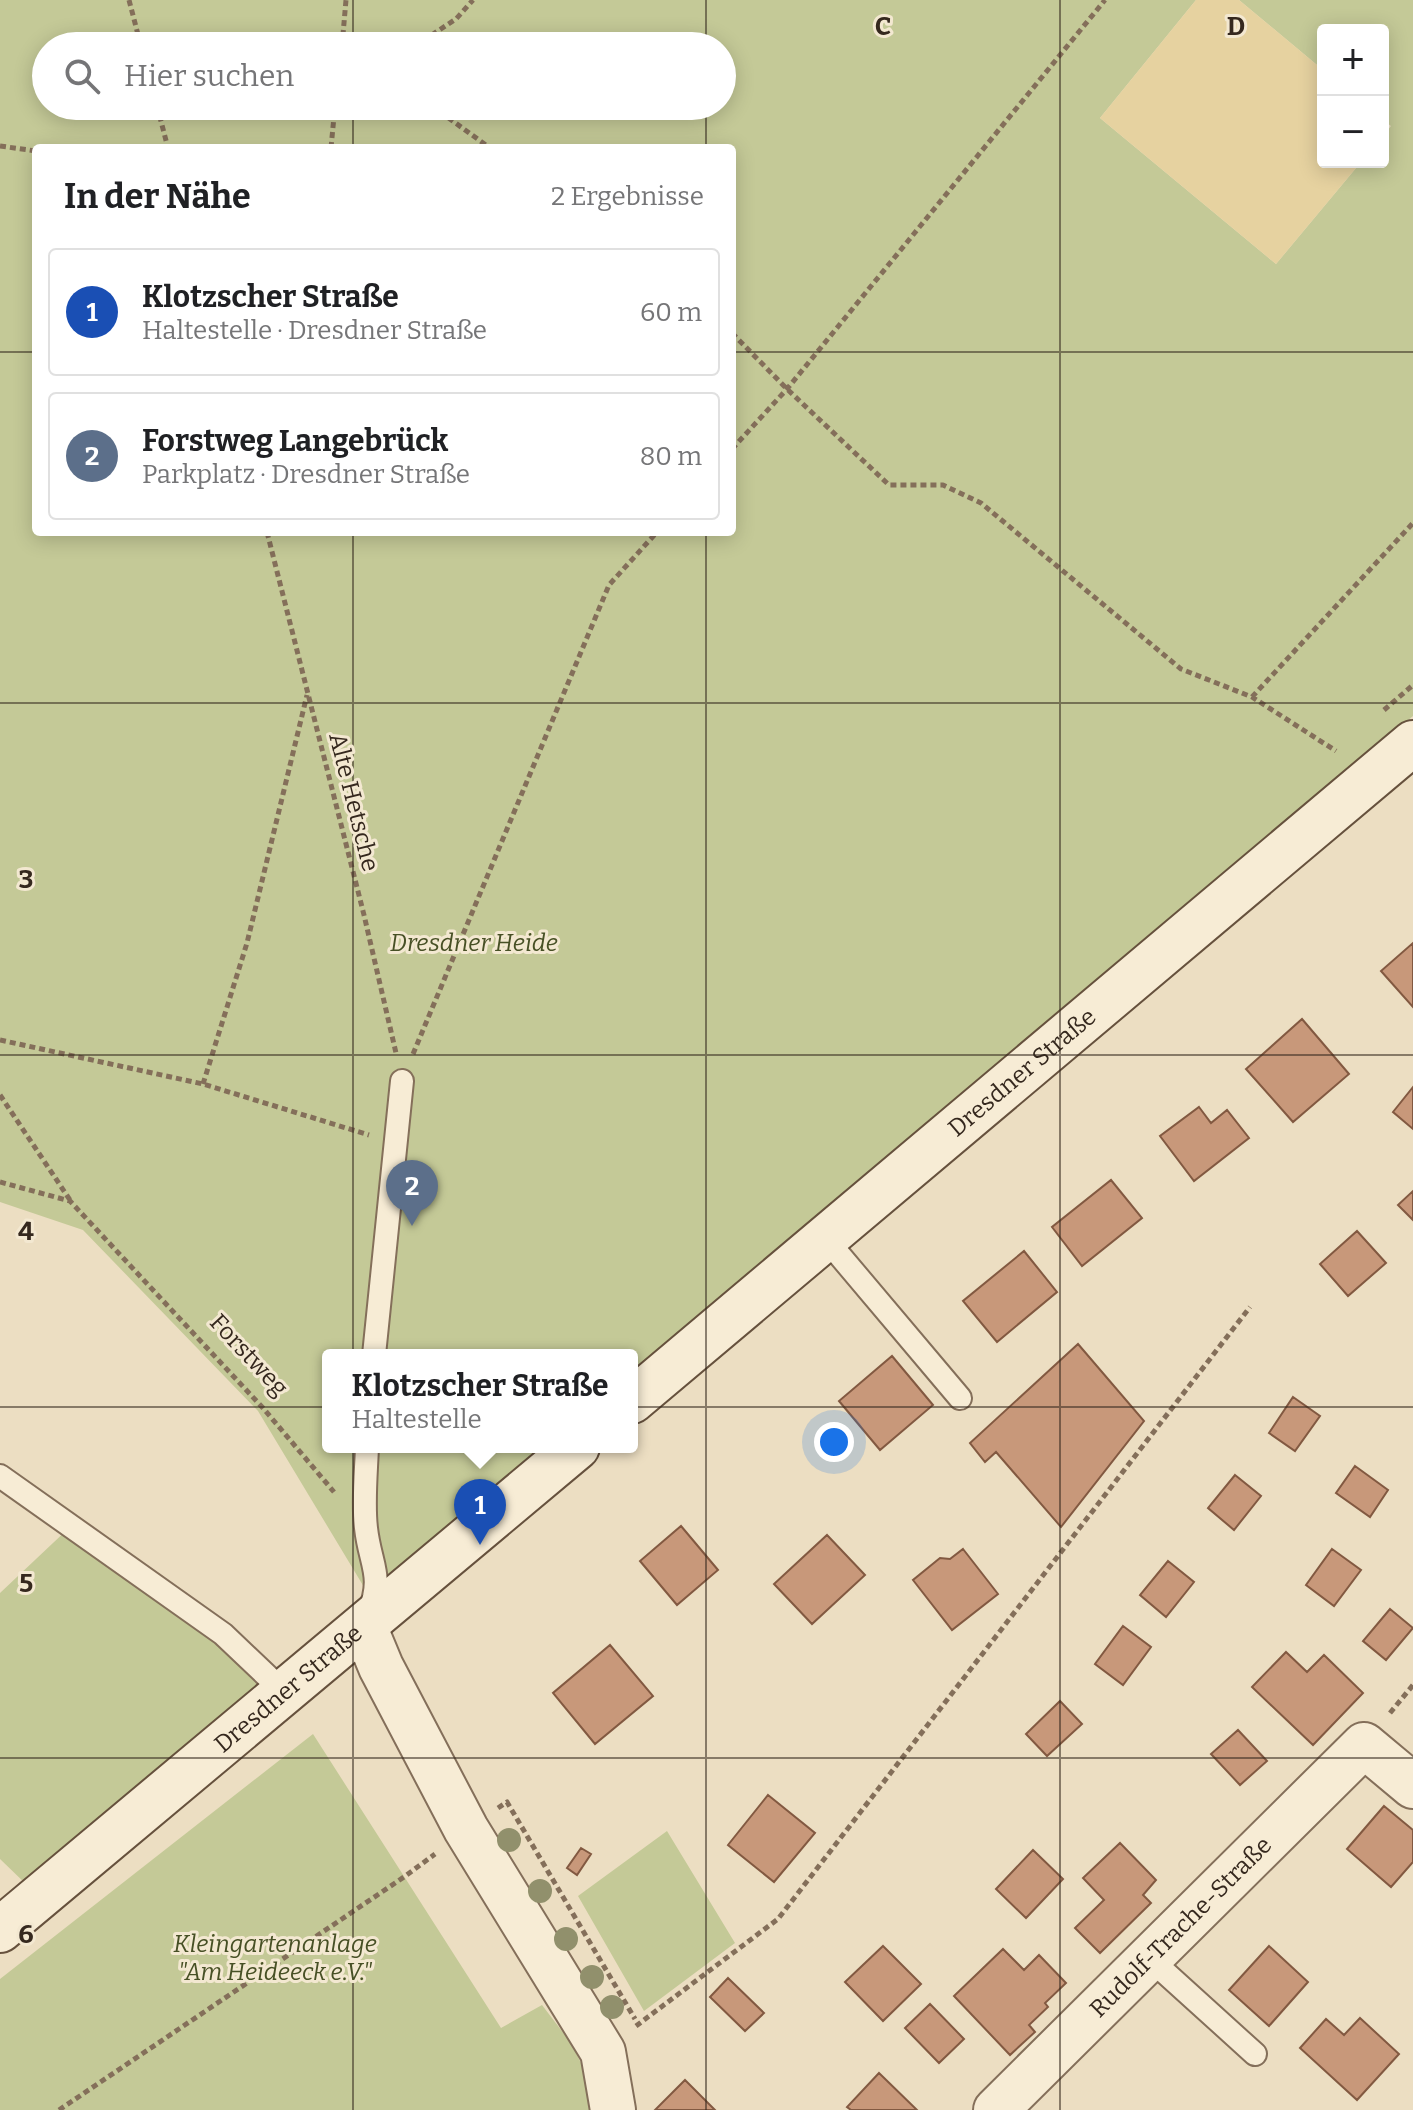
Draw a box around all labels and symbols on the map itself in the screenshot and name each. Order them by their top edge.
text: C [875,11,891,42]
text: D [1227,11,1245,42]
street label: Alte Hetsche [323,730,385,874]
text: 3 [19,864,33,895]
park label: Dresdner Heide [390,929,558,957]
street label: Dresdner Straße [943,1002,1101,1142]
pin: 2 [386,1160,438,1226]
text: 4 [18,1216,34,1247]
street label: Forstweg [204,1308,294,1402]
your location [814,1422,854,1462]
pin: 1 [454,1479,506,1545]
text: 5 [19,1568,33,1599]
street label: Dresdner Straße [209,1619,368,1758]
street label: Rudolf-Trache-Straße [1084,1831,1277,2023]
text: 6 [18,1919,34,1950]
park label: Kleingartenanlage "Am Heideeck e.V." [173,1930,377,1986]

